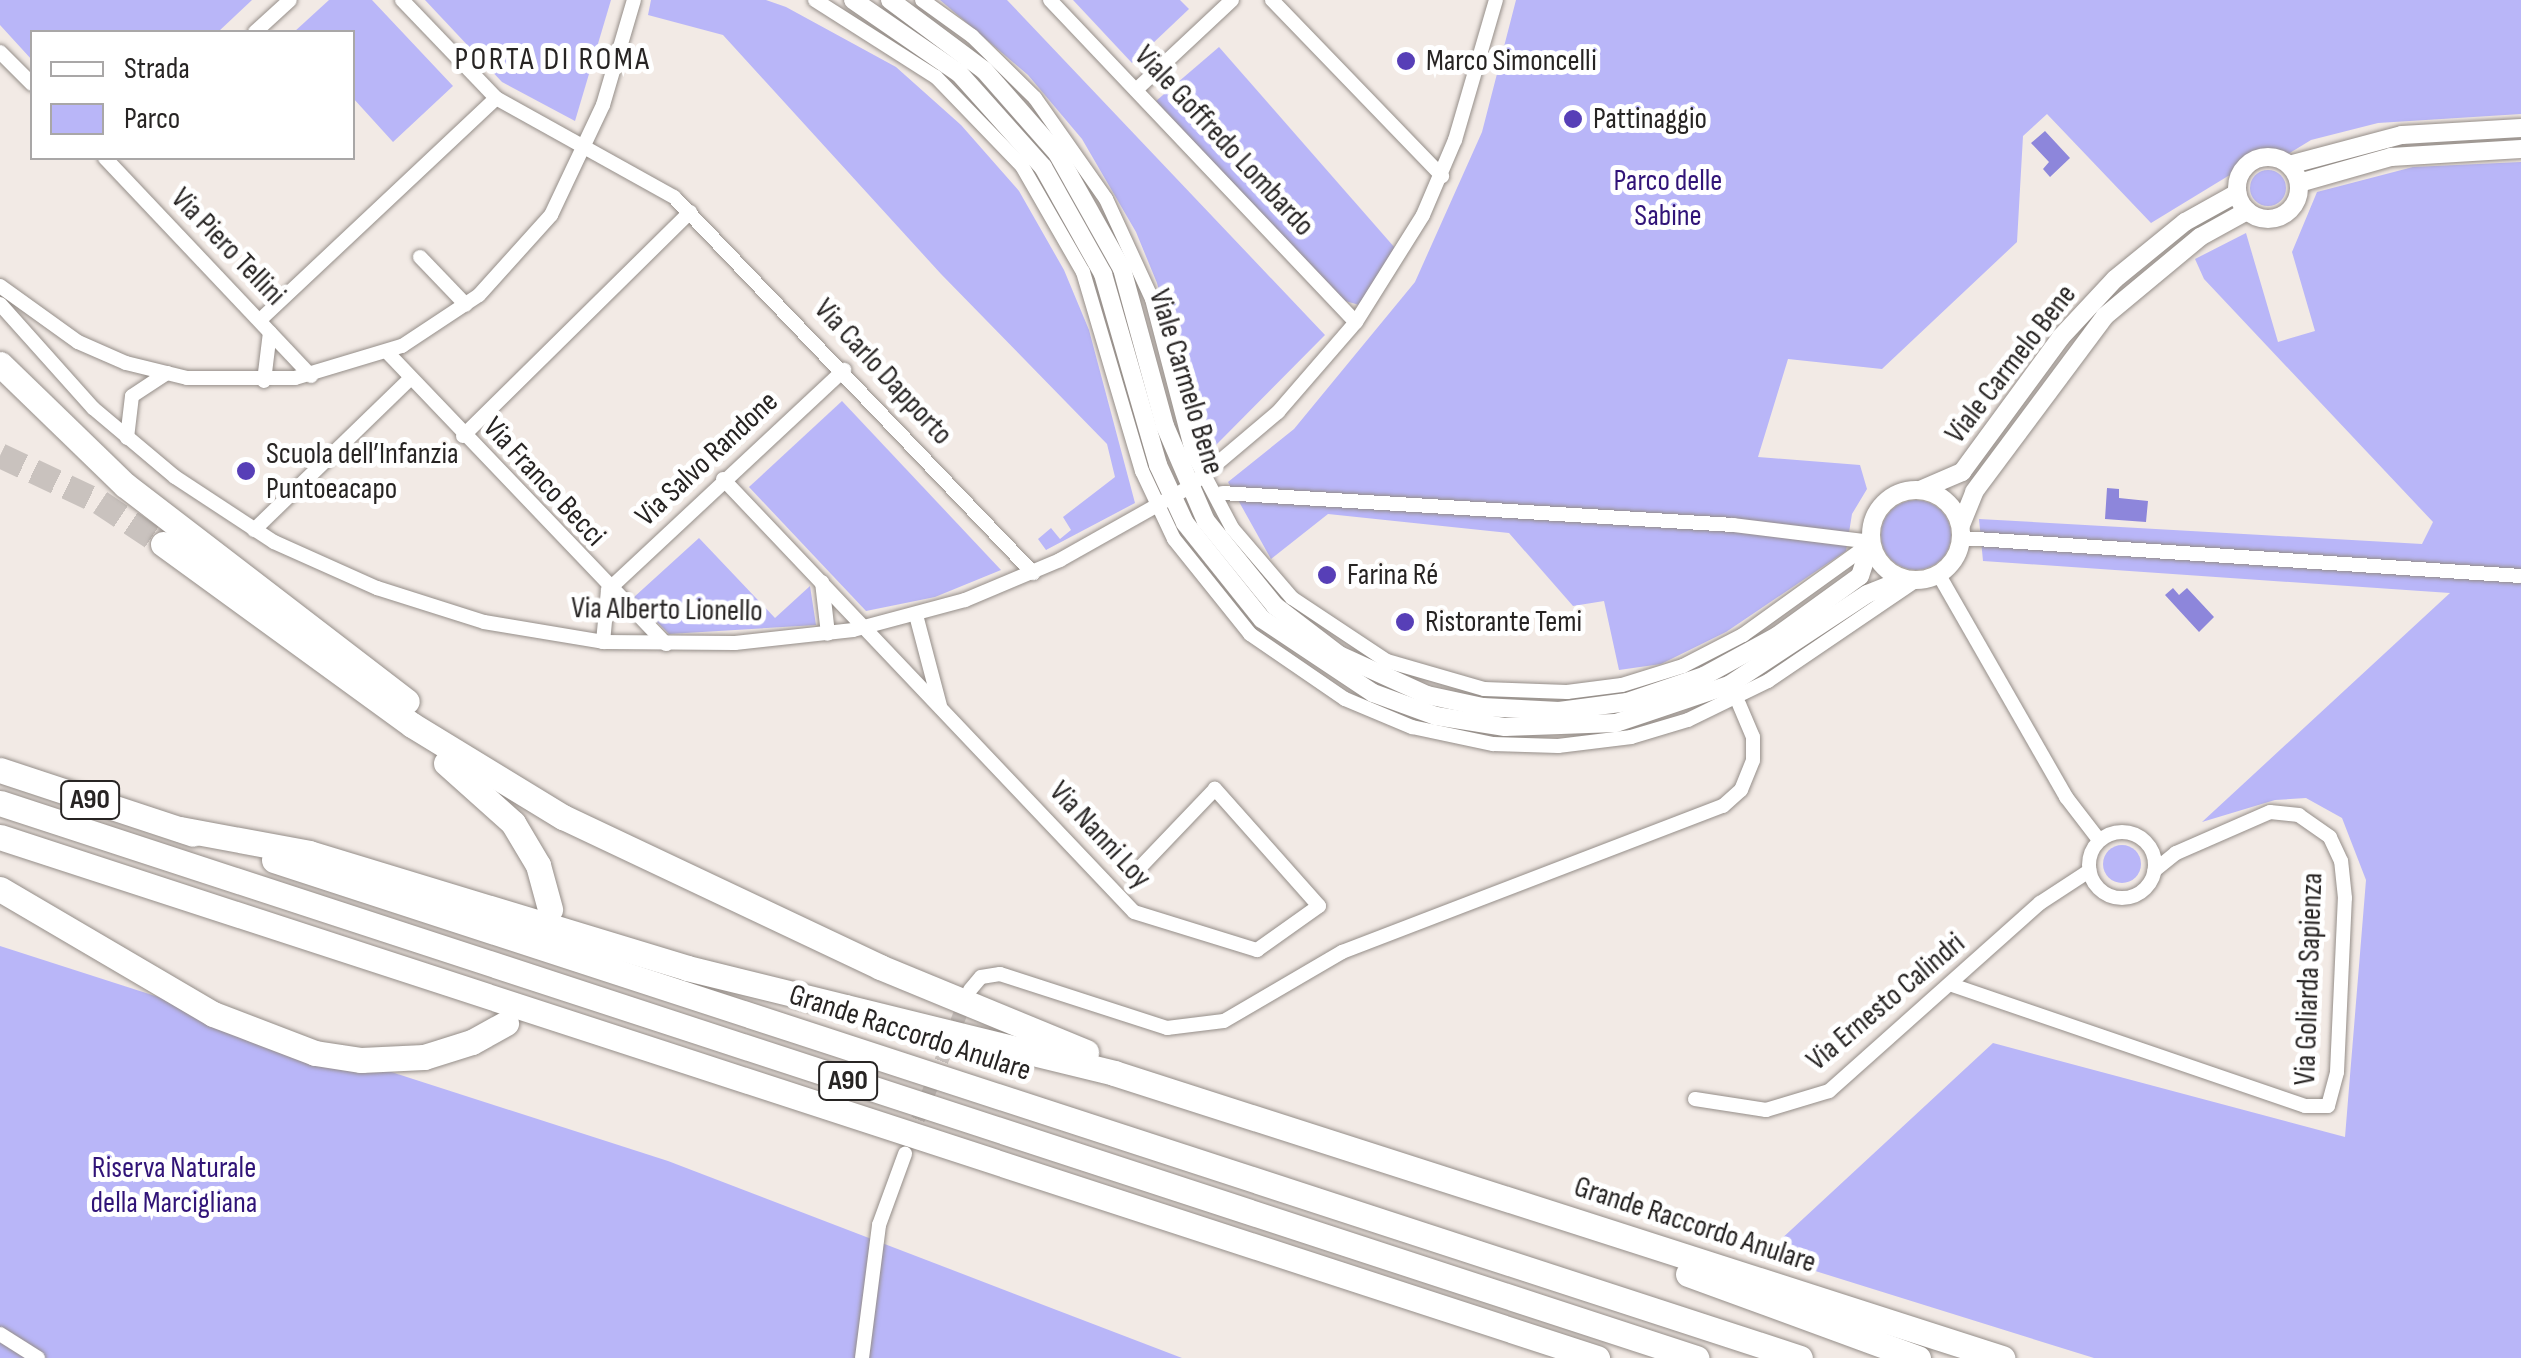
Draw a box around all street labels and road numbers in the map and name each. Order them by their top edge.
street label: Viale Goffredo Lombardo [1127,38,1321,244]
street label: Via Piero Tellini [163,181,293,313]
street label: Viale Carmelo Bene [1938,277,2084,451]
street label: Viale Carmelo Bene [1141,285,1231,479]
street label: Via Carlo Dapporto [806,292,960,452]
street label: Via Salvo Randone [628,384,786,534]
street label: Via Franco Becci [475,410,613,554]
street label: Via Alberto Lionello [571,590,763,630]
street label: Via Nanni Loy [1042,774,1158,896]
road number: A90 [60,777,120,823]
street label: Via Goliarda Sapienza [2287,872,2331,1086]
street label: Via Ernesto Calindri [1800,926,1972,1078]
street label: Grande Raccordo Anulare [785,977,1035,1089]
road number: A90 [818,1058,878,1104]
street label: Grande Raccordo Anulare [1570,1169,1820,1281]

